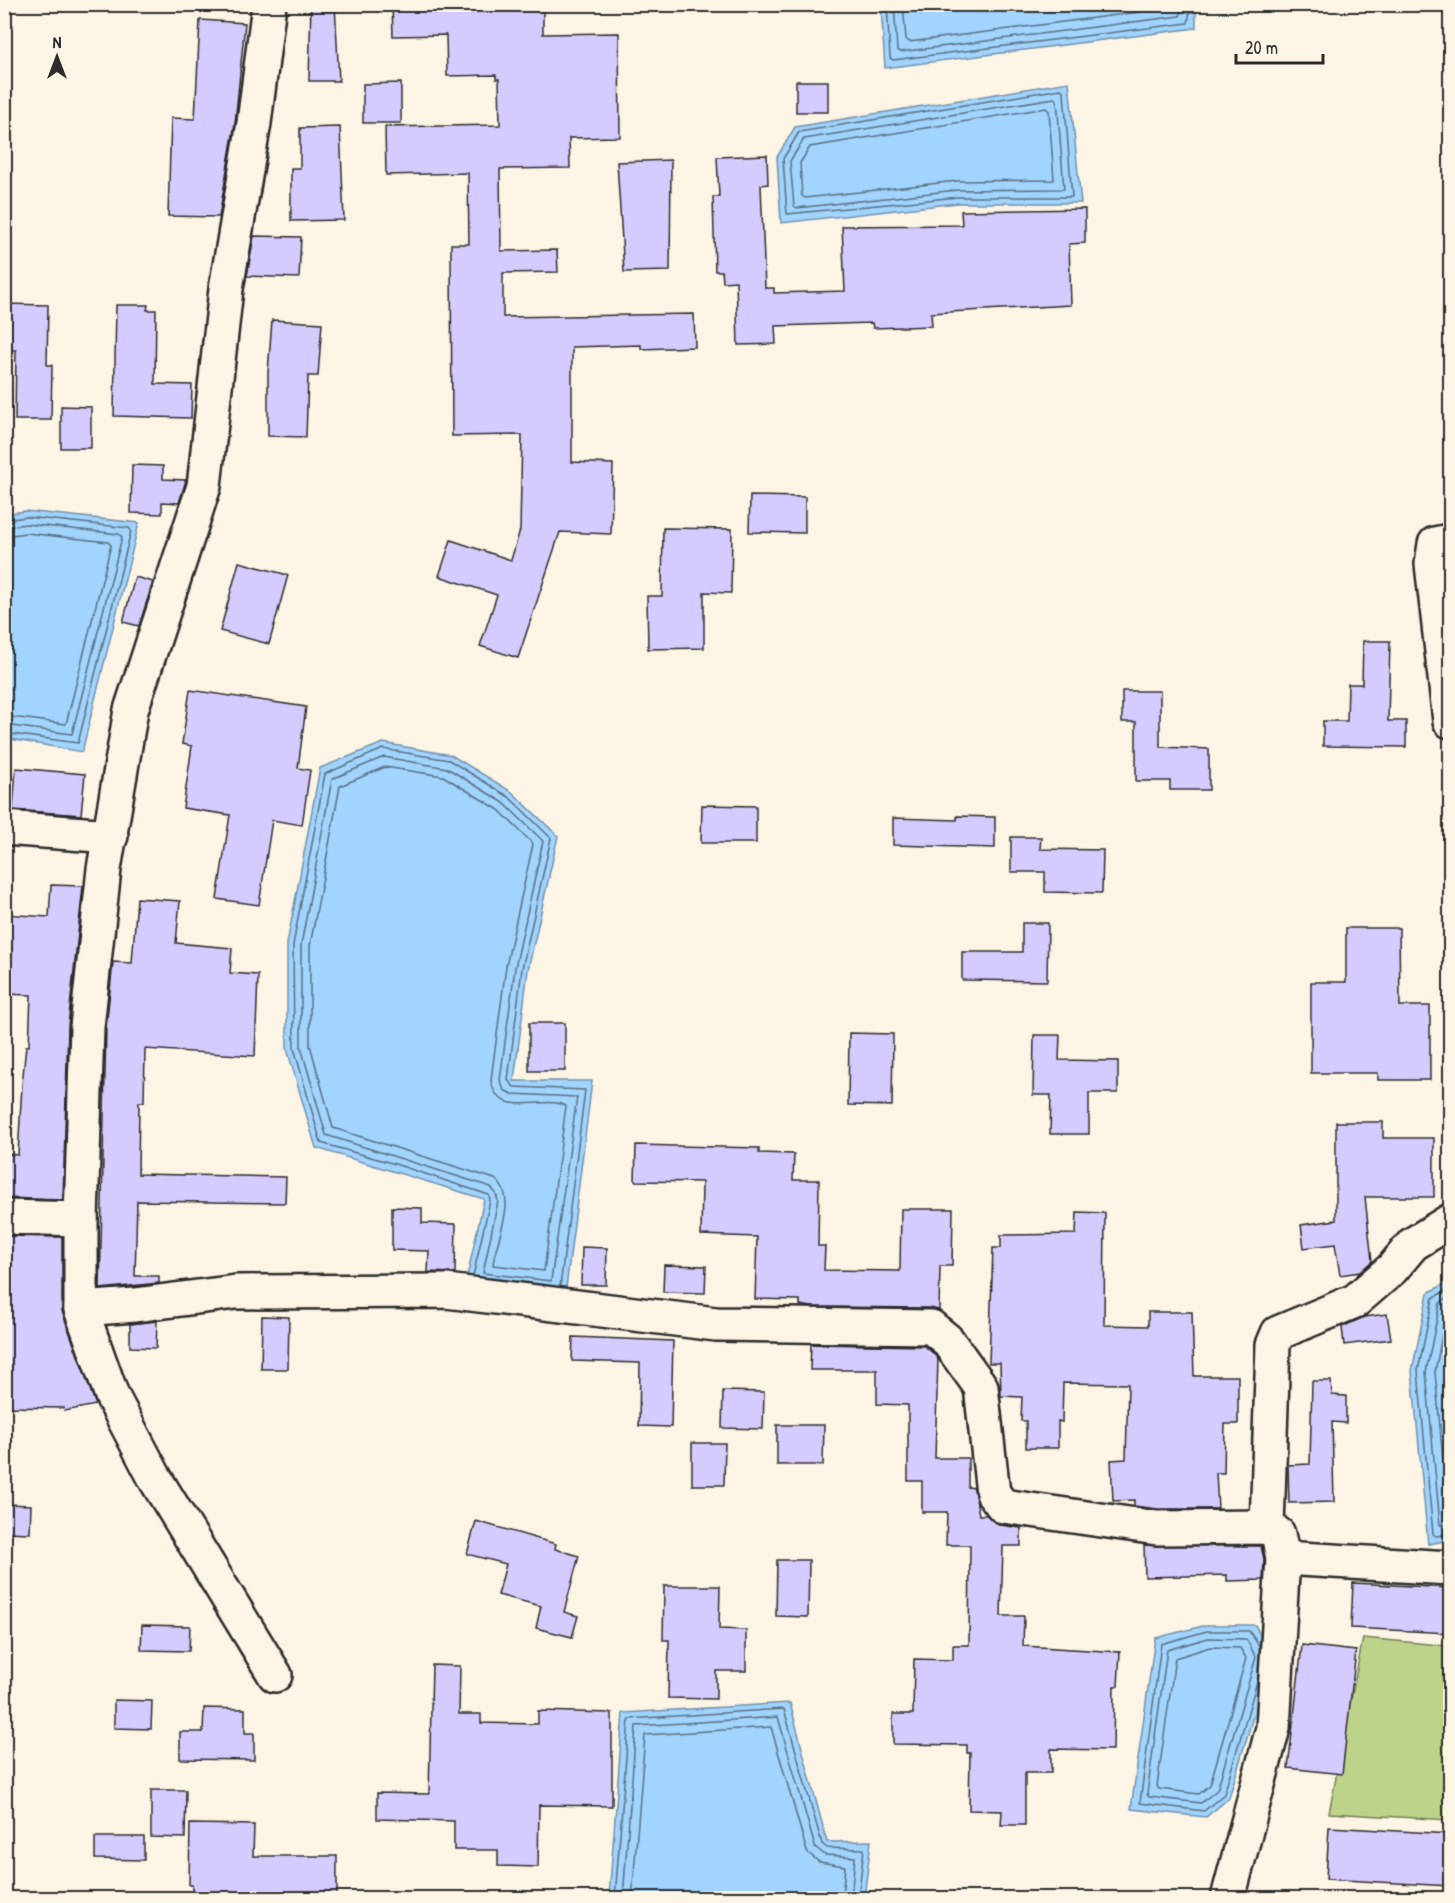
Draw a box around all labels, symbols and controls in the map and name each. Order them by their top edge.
north arrow [27,27,87,87]
scale bar [1236,27,1323,65]
text: N [53,31,62,53]
text: 20 m [1245,35,1278,60]

